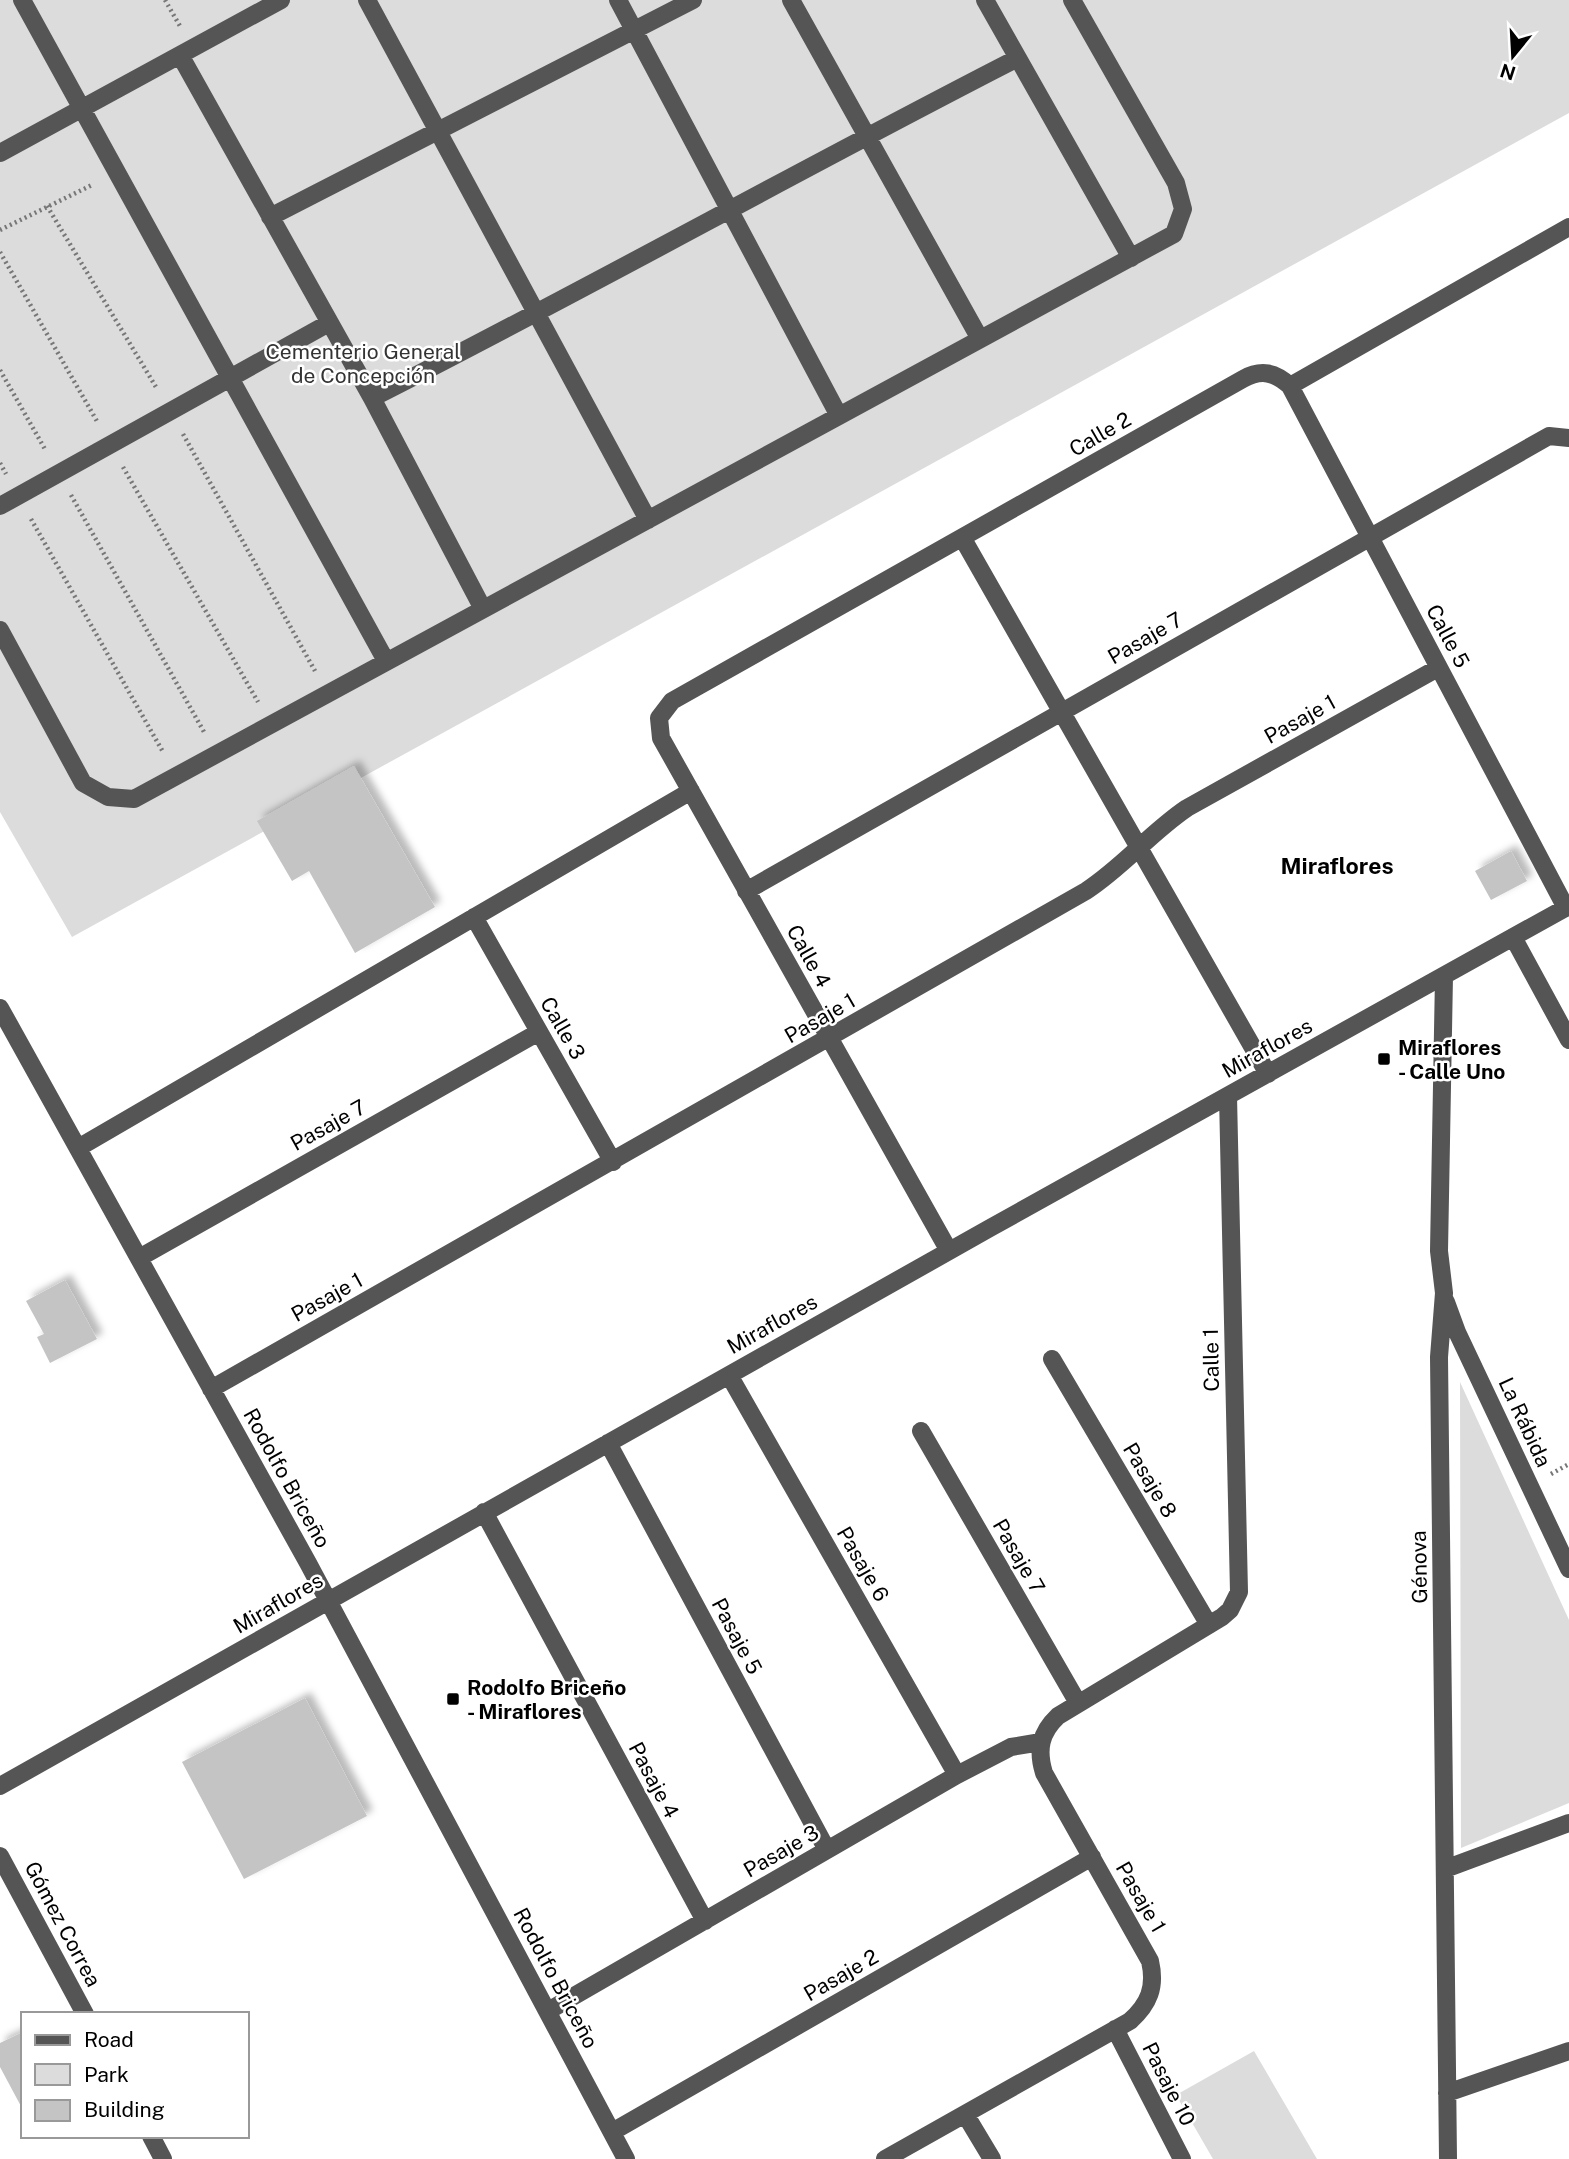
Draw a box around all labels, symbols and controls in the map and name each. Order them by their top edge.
north arrow [1478,21,1548,91]
text: N [1497,59,1518,85]
park label: Cementerio General de Concepción [265,339,461,388]
street label: Calle 2 [1065,406,1135,462]
street label: Calle 5 [1421,600,1475,672]
street label: Pasaje 7 [1103,607,1187,669]
street label: Pasaje 1 [1260,689,1340,749]
district label: Miraflores [1280,852,1394,879]
street label: Calle 4 [782,920,836,992]
street label: Pasaje 1 [780,988,860,1048]
street label: Calle 3 [535,992,591,1064]
street label: Miraflores [1217,1013,1317,1083]
place label: Miraflores - Calle Uno [1398,1035,1505,1084]
marker: Miraflores - Calle Uno [1376,1051,1392,1067]
street label: Pasaje 7 [286,1094,370,1156]
street label: Pasaje 1 [287,1267,367,1327]
street label: Miraflores [722,1289,822,1359]
street label: Calle 1 [1198,1328,1224,1392]
street label: La Rábida [1493,1373,1557,1471]
street label: Rodolfo Briceño [238,1404,336,1552]
street label: Pasaje 8 [1118,1438,1182,1522]
street label: Pasaje 7 [988,1514,1050,1598]
street label: Pasaje 6 [832,1522,894,1606]
street label: Génova [1406,1530,1432,1604]
street label: Miraflores [229,1567,327,1639]
street label: Pasaje 5 [707,1594,767,1678]
place label: Rodolfo Briceño - Miraflores [467,1675,626,1724]
marker: Rodolfo Briceño - Miraflores [445,1691,461,1707]
street label: Pasaje 4 [624,1738,684,1822]
street label: Pasaje 3 [739,1820,823,1882]
street label: Gómez Correa [20,1857,106,1991]
street label: Pasaje 1 [1111,1857,1171,1937]
street label: Rodolfo Briceño [508,1903,604,2053]
street label: Pasaje 2 [799,1944,883,2006]
legend [21,2012,248,2138]
text: Road [84,2027,134,2052]
street label: Pasaje 10 [1137,2038,1201,2130]
text: Park [84,2062,129,2087]
text: Building [84,2097,165,2122]

